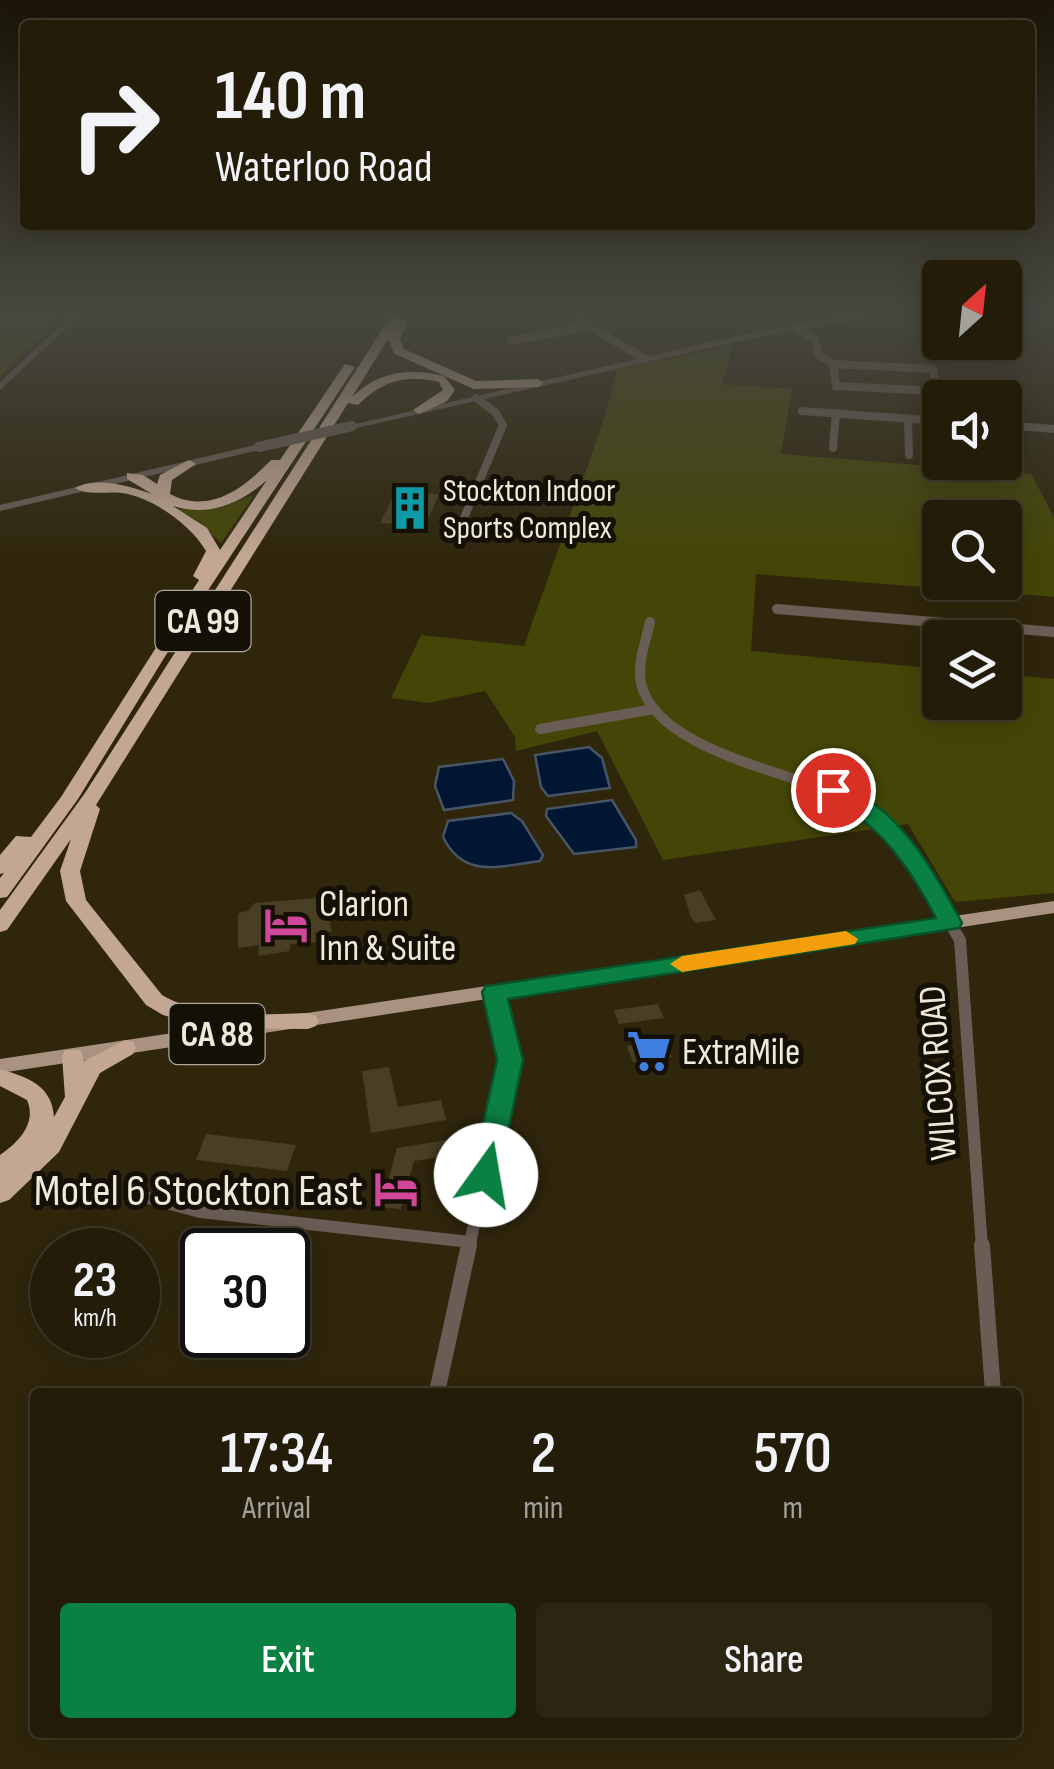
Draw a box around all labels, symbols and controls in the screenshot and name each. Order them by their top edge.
text: 140 m [215,55,366,139]
icon: right [50,60,180,190]
text: Waterloo Road [215,140,433,195]
north arrow [922,260,1022,360]
map controls [922,260,1022,720]
button: sound [922,380,1022,480]
place label: Stockton Indoor Sports Complex [443,472,615,548]
building icon: Stockton Indoor Sports Complex [386,484,434,532]
button: search [922,500,1022,600]
road number: CA 99 [156,591,250,651]
button: layers [922,620,1022,720]
pin [791,748,876,833]
icon: arrive [806,763,861,818]
place label: Clarion Inn & Suite [319,882,456,971]
hotel icon: Clarion Inn & Suite [262,901,310,949]
street label: WILCOX ROAD [910,984,967,1162]
road number: CA 88 [170,1004,264,1064]
supermarket icon: ExtraMile [625,1027,673,1075]
place label: ExtraMile [682,1030,800,1075]
position arrow [434,1123,538,1227]
place label: Motel 6 Stockton East [34,1164,363,1219]
hotel icon: Motel 6 Stockton East [372,1165,420,1213]
speed limit sign: 30 [180,1228,310,1358]
text: 23 [73,1251,117,1311]
text: km/h [73,1303,117,1334]
text: 17:34 [220,1418,333,1490]
text: 2 [530,1418,556,1490]
text: 570 [754,1418,832,1490]
text: Arrival [242,1489,311,1528]
text: min [523,1489,563,1528]
text: m [782,1489,803,1528]
button: Exit [60,1603,516,1718]
button: Share [536,1603,992,1718]

